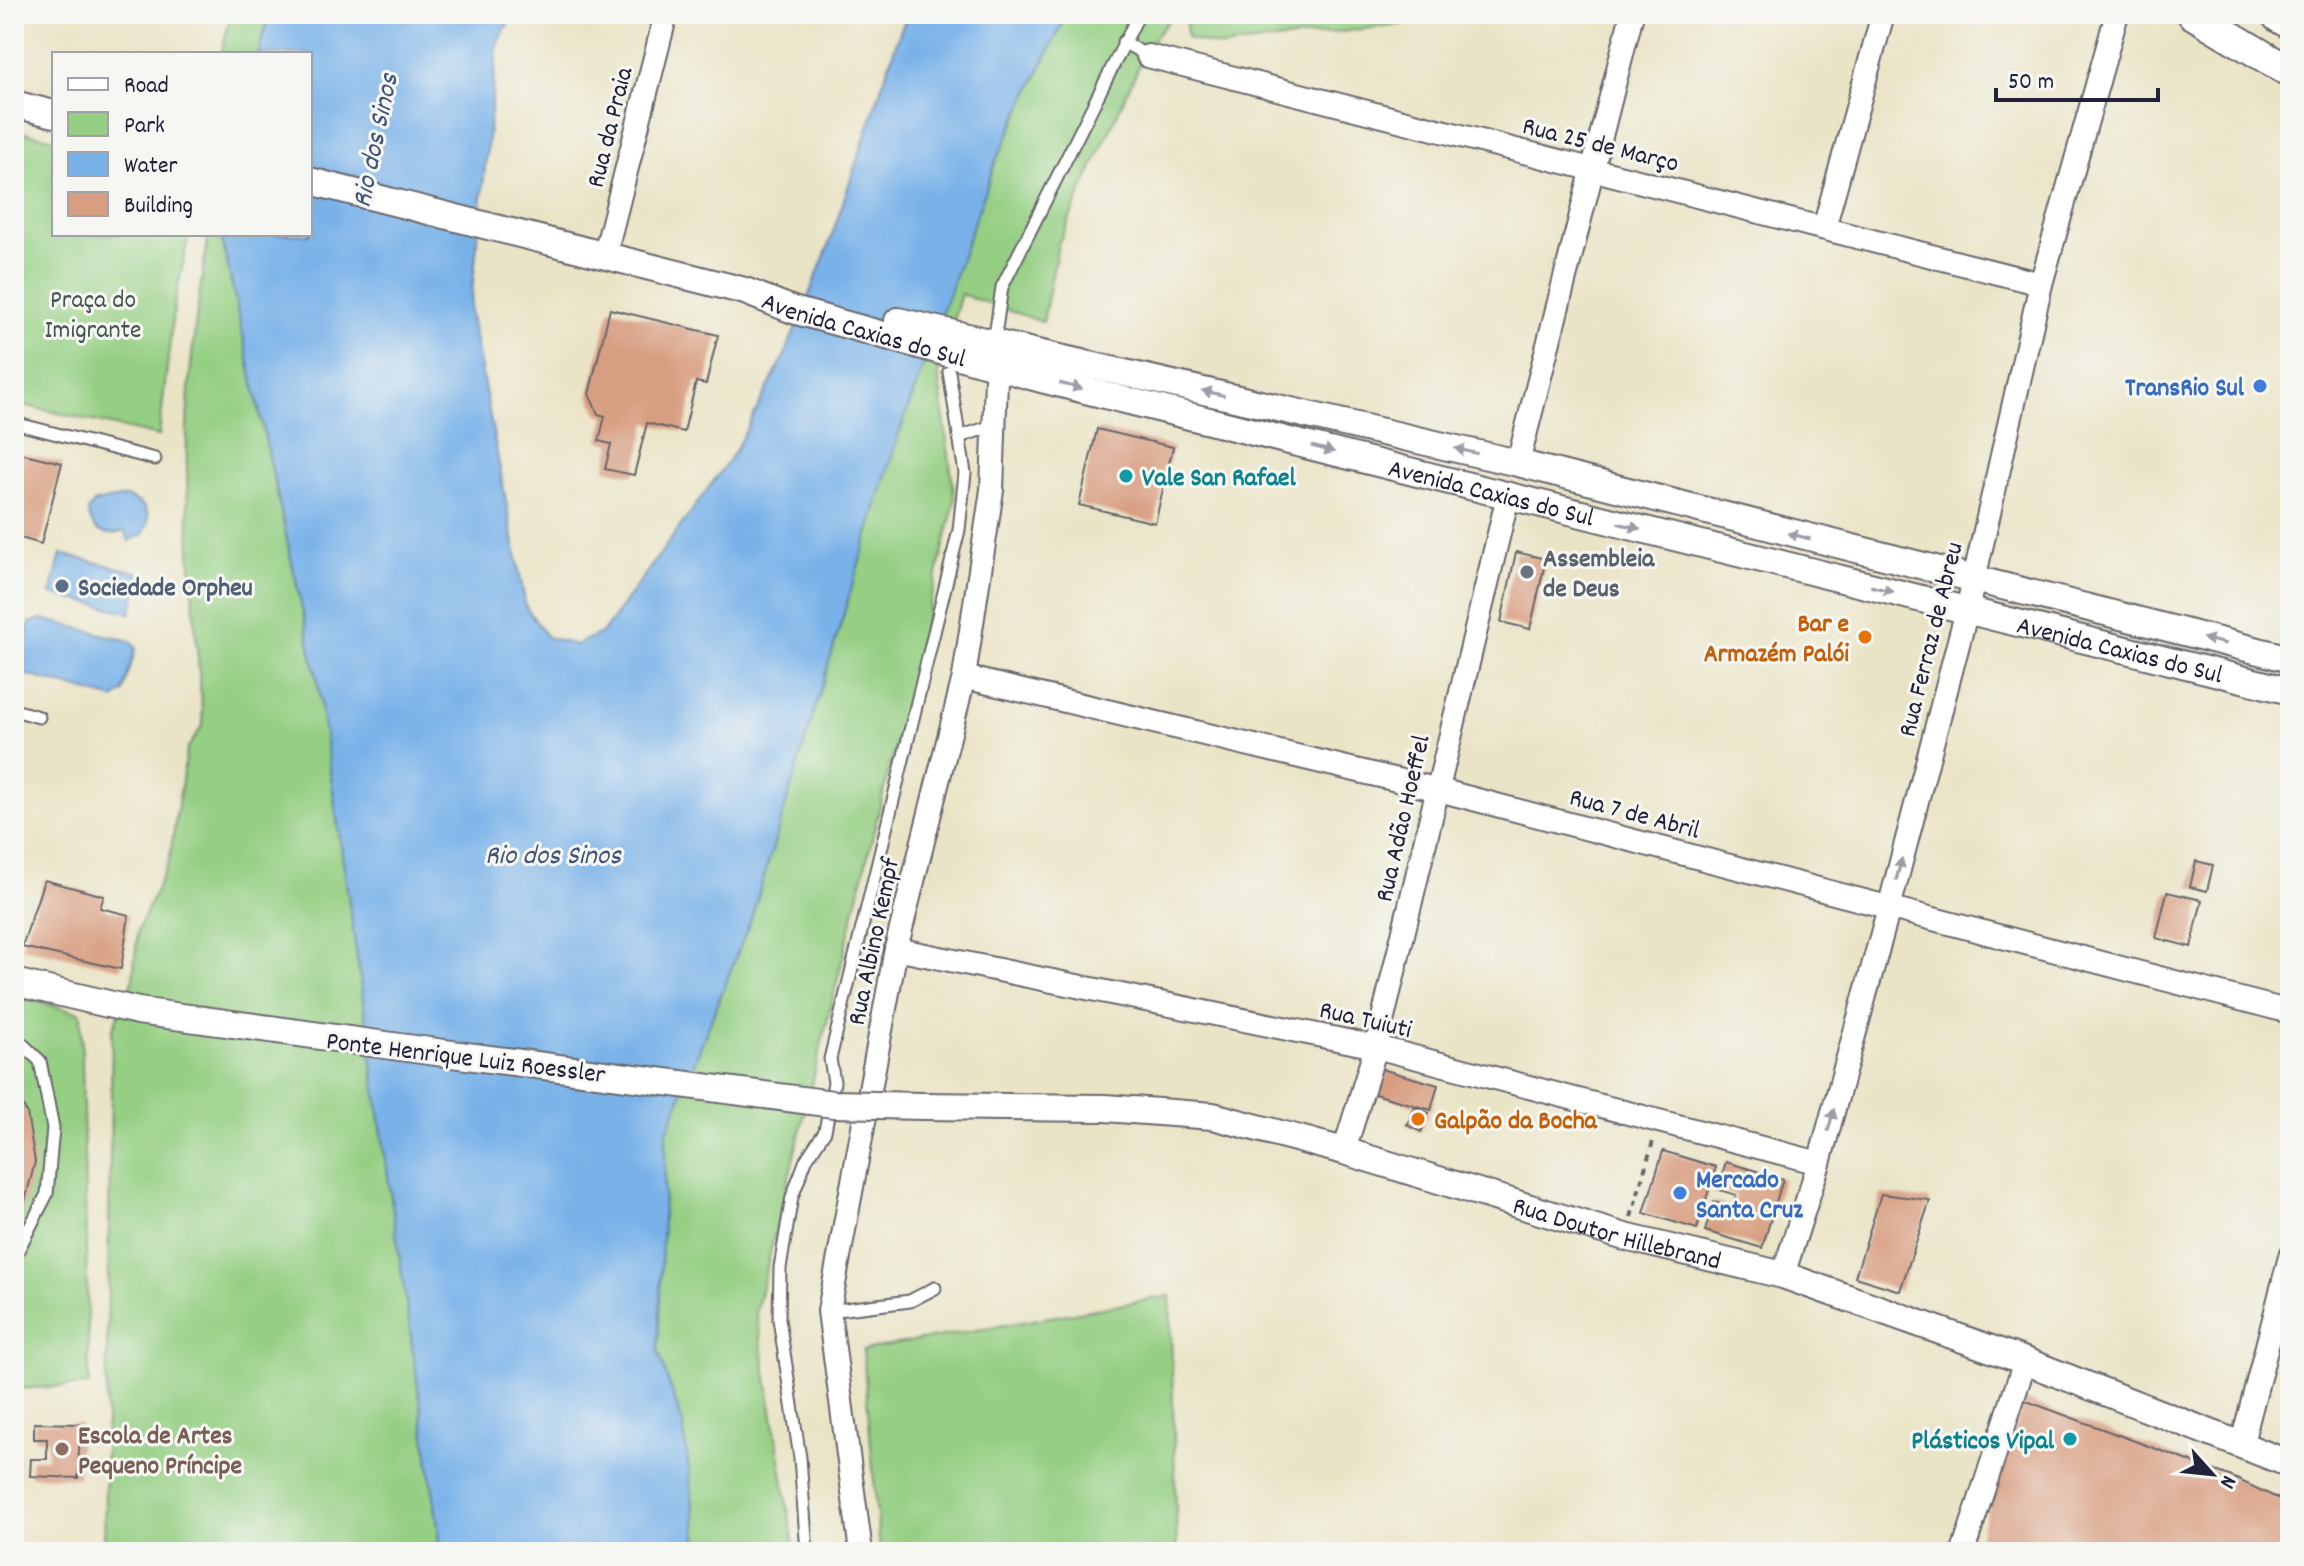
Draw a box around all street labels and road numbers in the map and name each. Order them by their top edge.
street label: Rua da Praia [579,63,644,192]
street label: Rua 25 de Março [1518,109,1682,184]
street label: Avenida Caxias do Sul [755,284,970,379]
street label: Avenida Caxias do Sul [1384,451,1597,538]
street label: Rua Ferraz de Abreu [1890,538,1975,741]
street label: Avenida Caxias do Sul [2012,608,2226,695]
street label: Rua Adão Hoeffel [1367,732,1442,906]
street label: Rua 7 de Abril [1565,780,1703,851]
street label: Rua Albino Kempf [840,854,911,1029]
street label: Rua Tuiuti [1315,993,1415,1050]
street label: Ponte Henrique Luiz Roessler [324,1024,608,1095]
street label: Rua Doutor Hillebrand [1508,1189,1724,1281]

